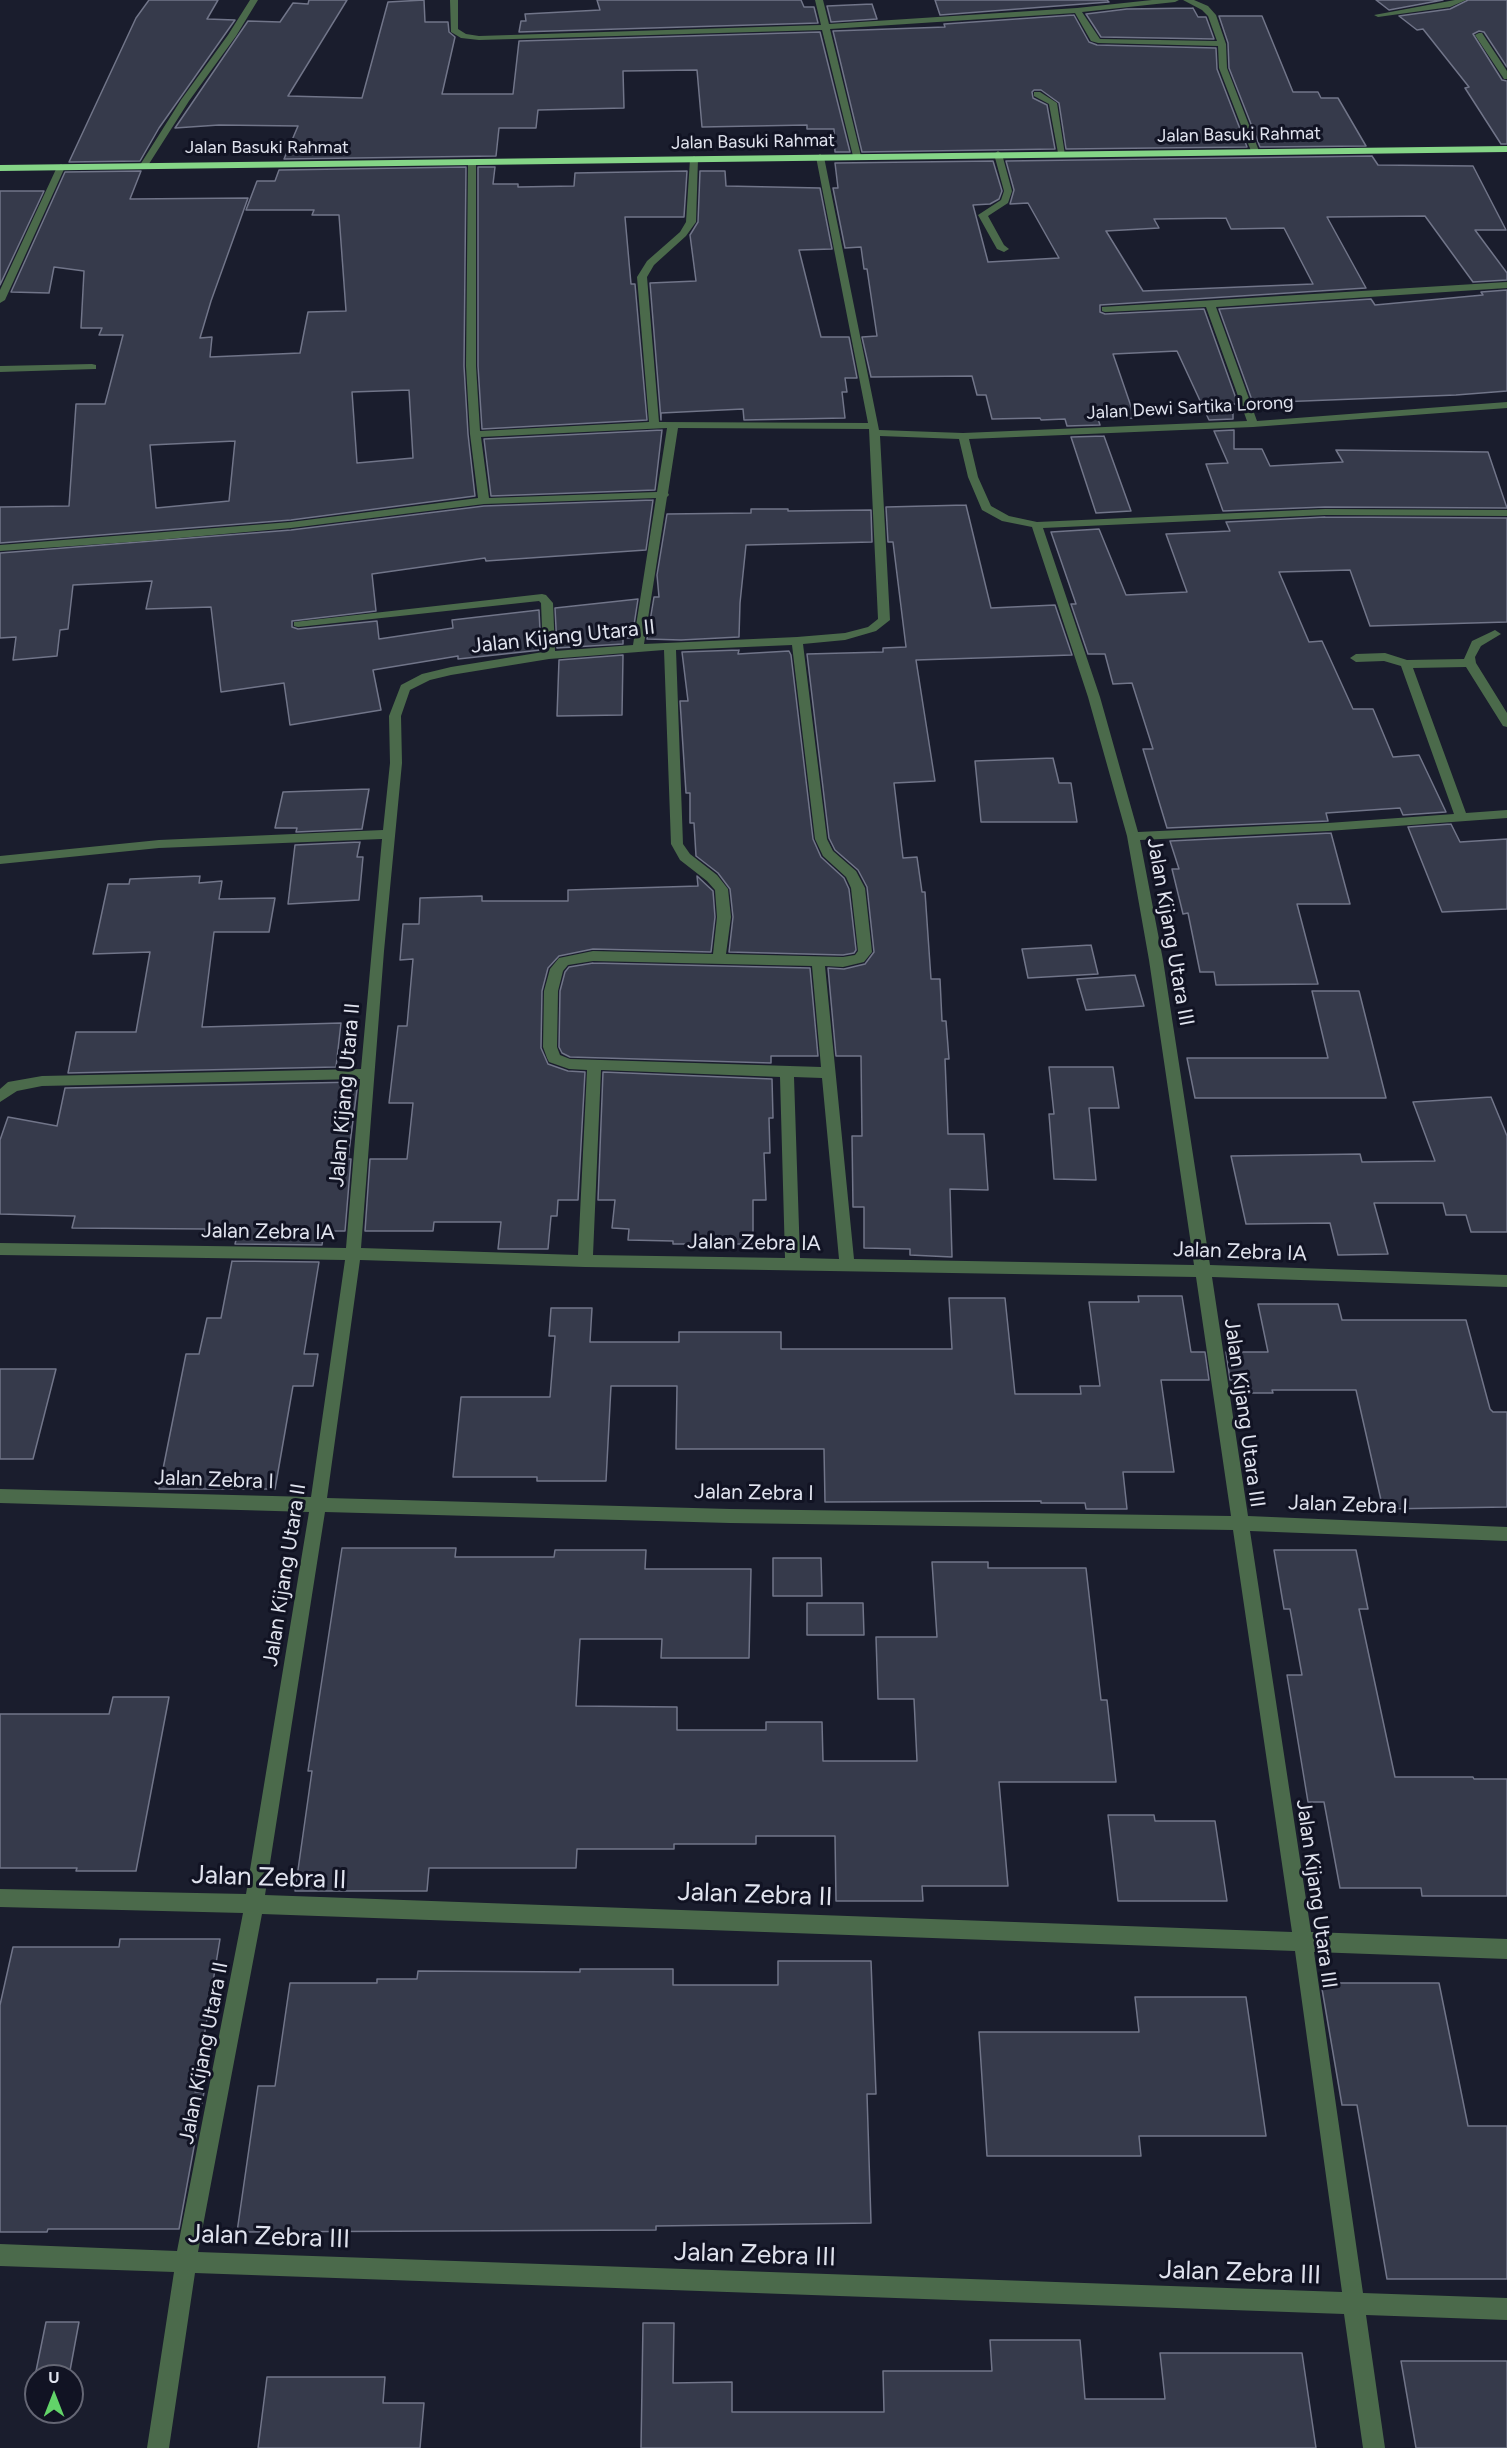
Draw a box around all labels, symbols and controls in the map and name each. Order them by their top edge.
street label: Jalan Basuki Rahmat [1157,123,1321,147]
street label: Jalan Basuki Rahmat [671,130,835,154]
street label: Jalan Basuki Rahmat [185,137,349,159]
street label: Jalan Dewi Sartika Lorong [1086,392,1294,424]
street label: Jalan Kijang Utara II [470,615,656,659]
street label: Jalan Kijang Utara III [1141,836,1199,1028]
street label: Jalan Kijang Utara II [324,1002,366,1188]
street label: Jalan Zebra IA [201,1218,335,1246]
street label: Jalan Zebra IA [687,1229,821,1257]
street label: Jalan Zebra IA [1173,1237,1307,1267]
street label: Jalan Kijang Utara III [1218,1317,1270,1509]
street label: Jalan Zebra I [154,1465,274,1495]
street label: Jalan Zebra I [694,1479,814,1507]
street label: Jalan Kijang Utara II [258,1482,312,1668]
street label: Jalan Zebra I [1288,1490,1408,1520]
street label: Jalan Kijang Utara III [1290,1798,1342,1990]
street label: Jalan Zebra II [191,1860,347,1896]
street label: Jalan Zebra II [677,1877,833,1913]
street label: Jalan Kijang Utara II [174,1960,234,2146]
street label: Jalan Zebra III [187,2219,351,2255]
street label: Jalan Zebra III [673,2237,837,2273]
street label: Jalan Zebra III [1158,2255,1322,2291]
north arrow [24,2364,84,2424]
text: U [48,2368,60,2387]

